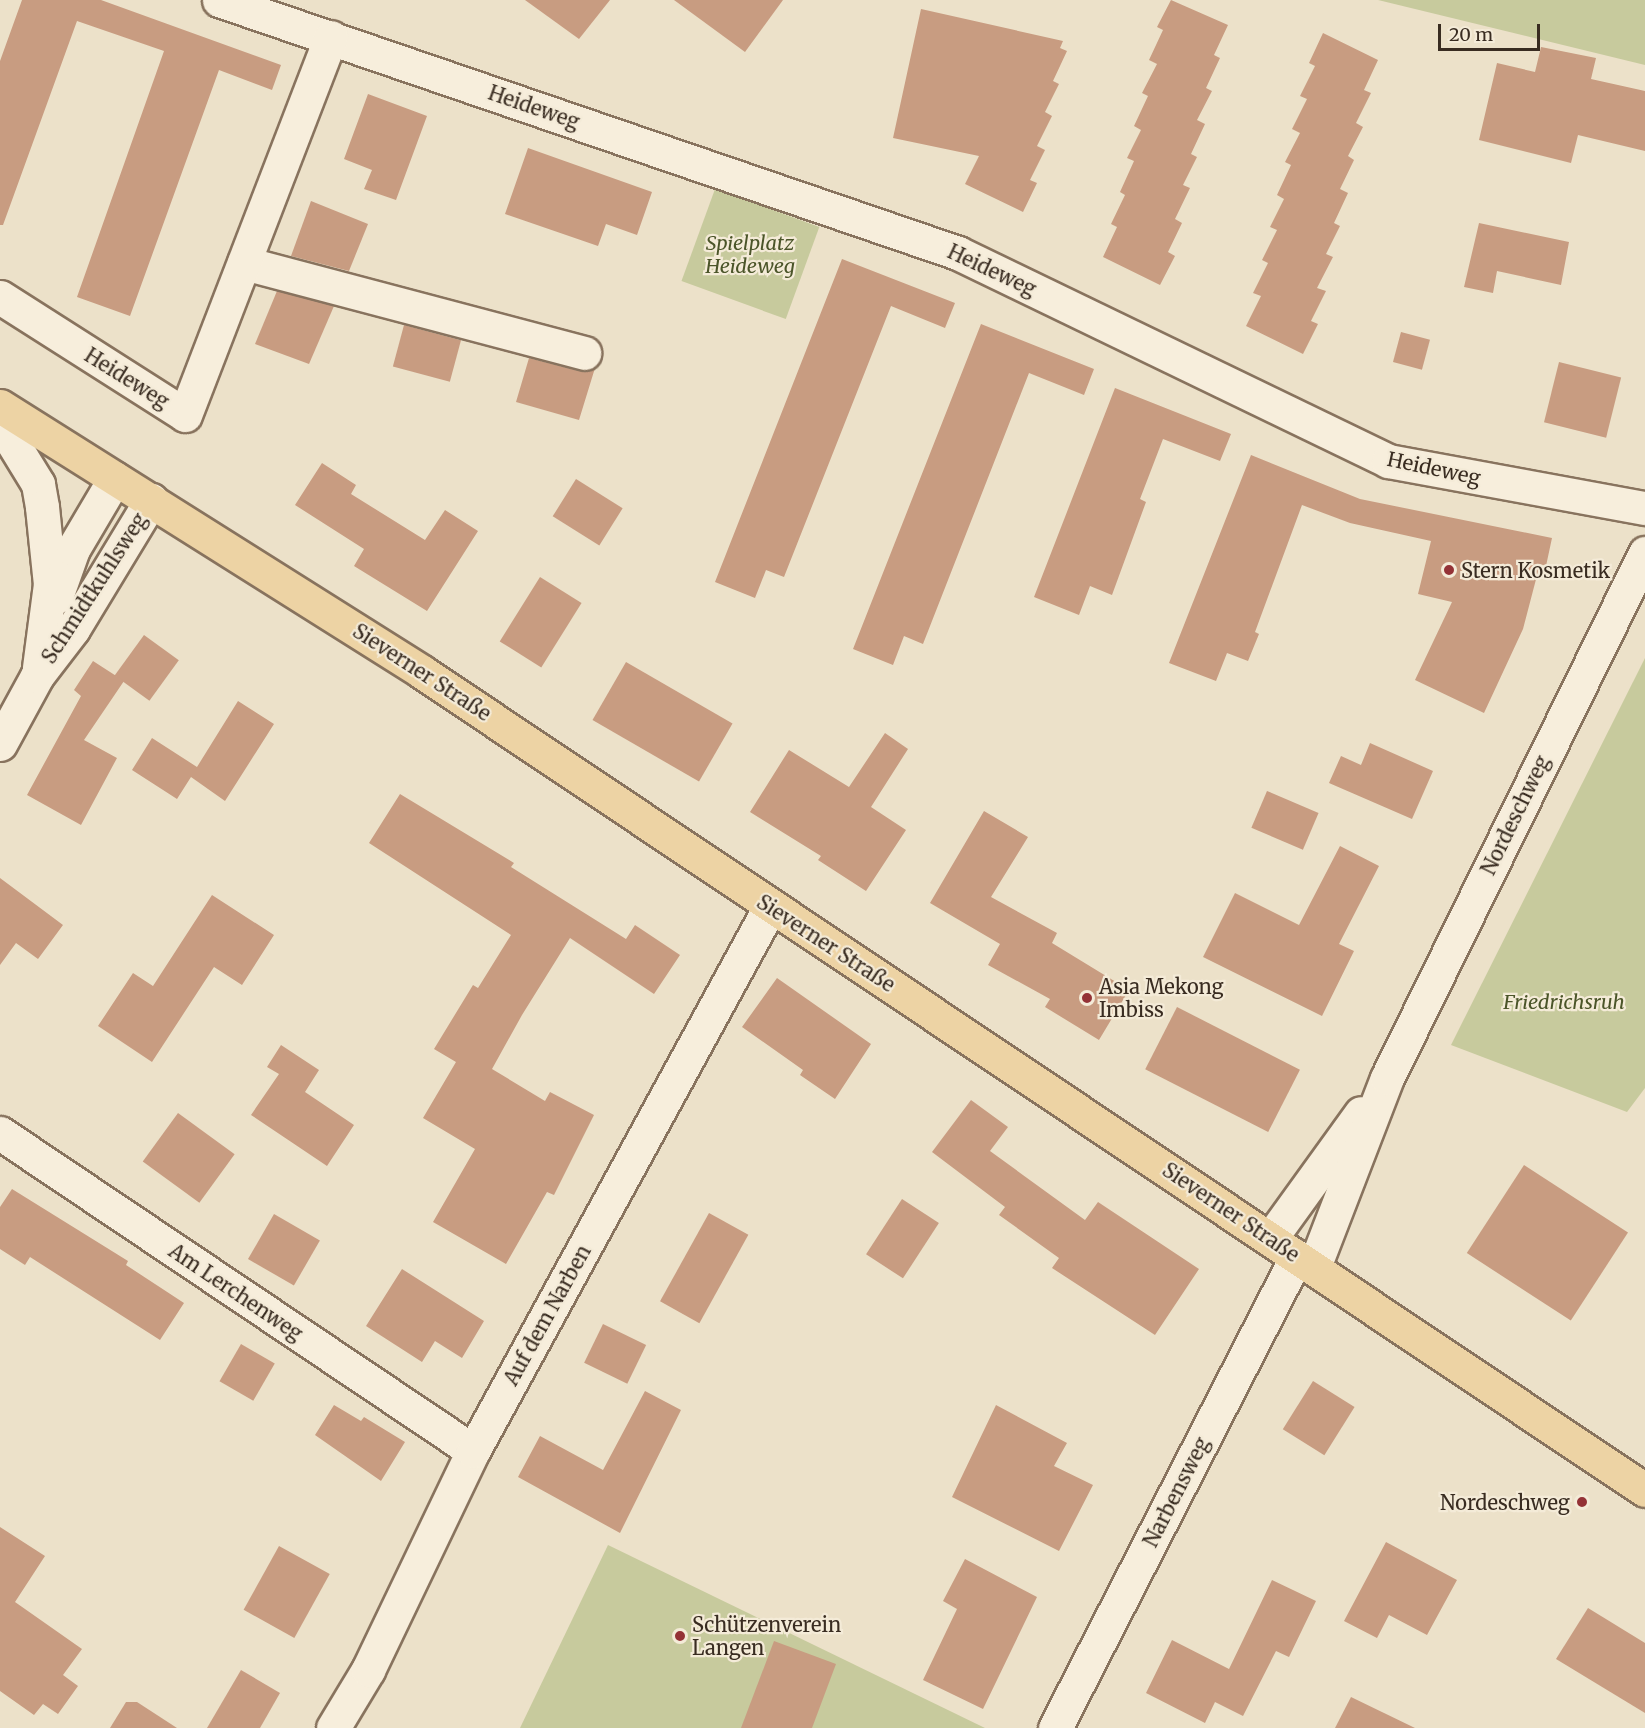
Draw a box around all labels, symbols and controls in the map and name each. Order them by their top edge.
scale bar [1441,12,1543,50]
text: 20 m [1449,23,1493,46]
street label: Heideweg [485,80,583,134]
park label: Spielplatz Heideweg [705,230,795,277]
street label: Heideweg [944,239,1040,301]
street label: Heideweg [80,343,174,413]
street label: Heideweg [1385,446,1483,490]
street label: Schmidtkuhlsweg [36,508,152,668]
place label: Stern Kosmetik [1461,558,1610,582]
marker: Stern Kosmetik [1442,563,1456,577]
street label: Sieverner Straße [349,618,495,726]
street label: Nordeschweg [1476,751,1554,879]
street label: Sieverner Straße [753,889,899,997]
place label: Asia Mekong Imbiss [1099,975,1224,1022]
park label: Friedrichsruh [1503,989,1625,1013]
marker: Asia Mekong Imbiss [1080,991,1094,1005]
street label: Sieverner Straße [1158,1157,1304,1267]
street label: Am Lerchenweg [165,1238,307,1346]
street label: Auf dem Narben [499,1241,595,1389]
street label: Narbensweg [1138,1433,1214,1551]
place label: Nordeschweg [1440,1490,1570,1514]
marker: Nordeschweg [1575,1495,1589,1509]
place label: Schützenverein Langen [692,1612,841,1659]
marker: Schützenverein Langen [673,1629,687,1643]

